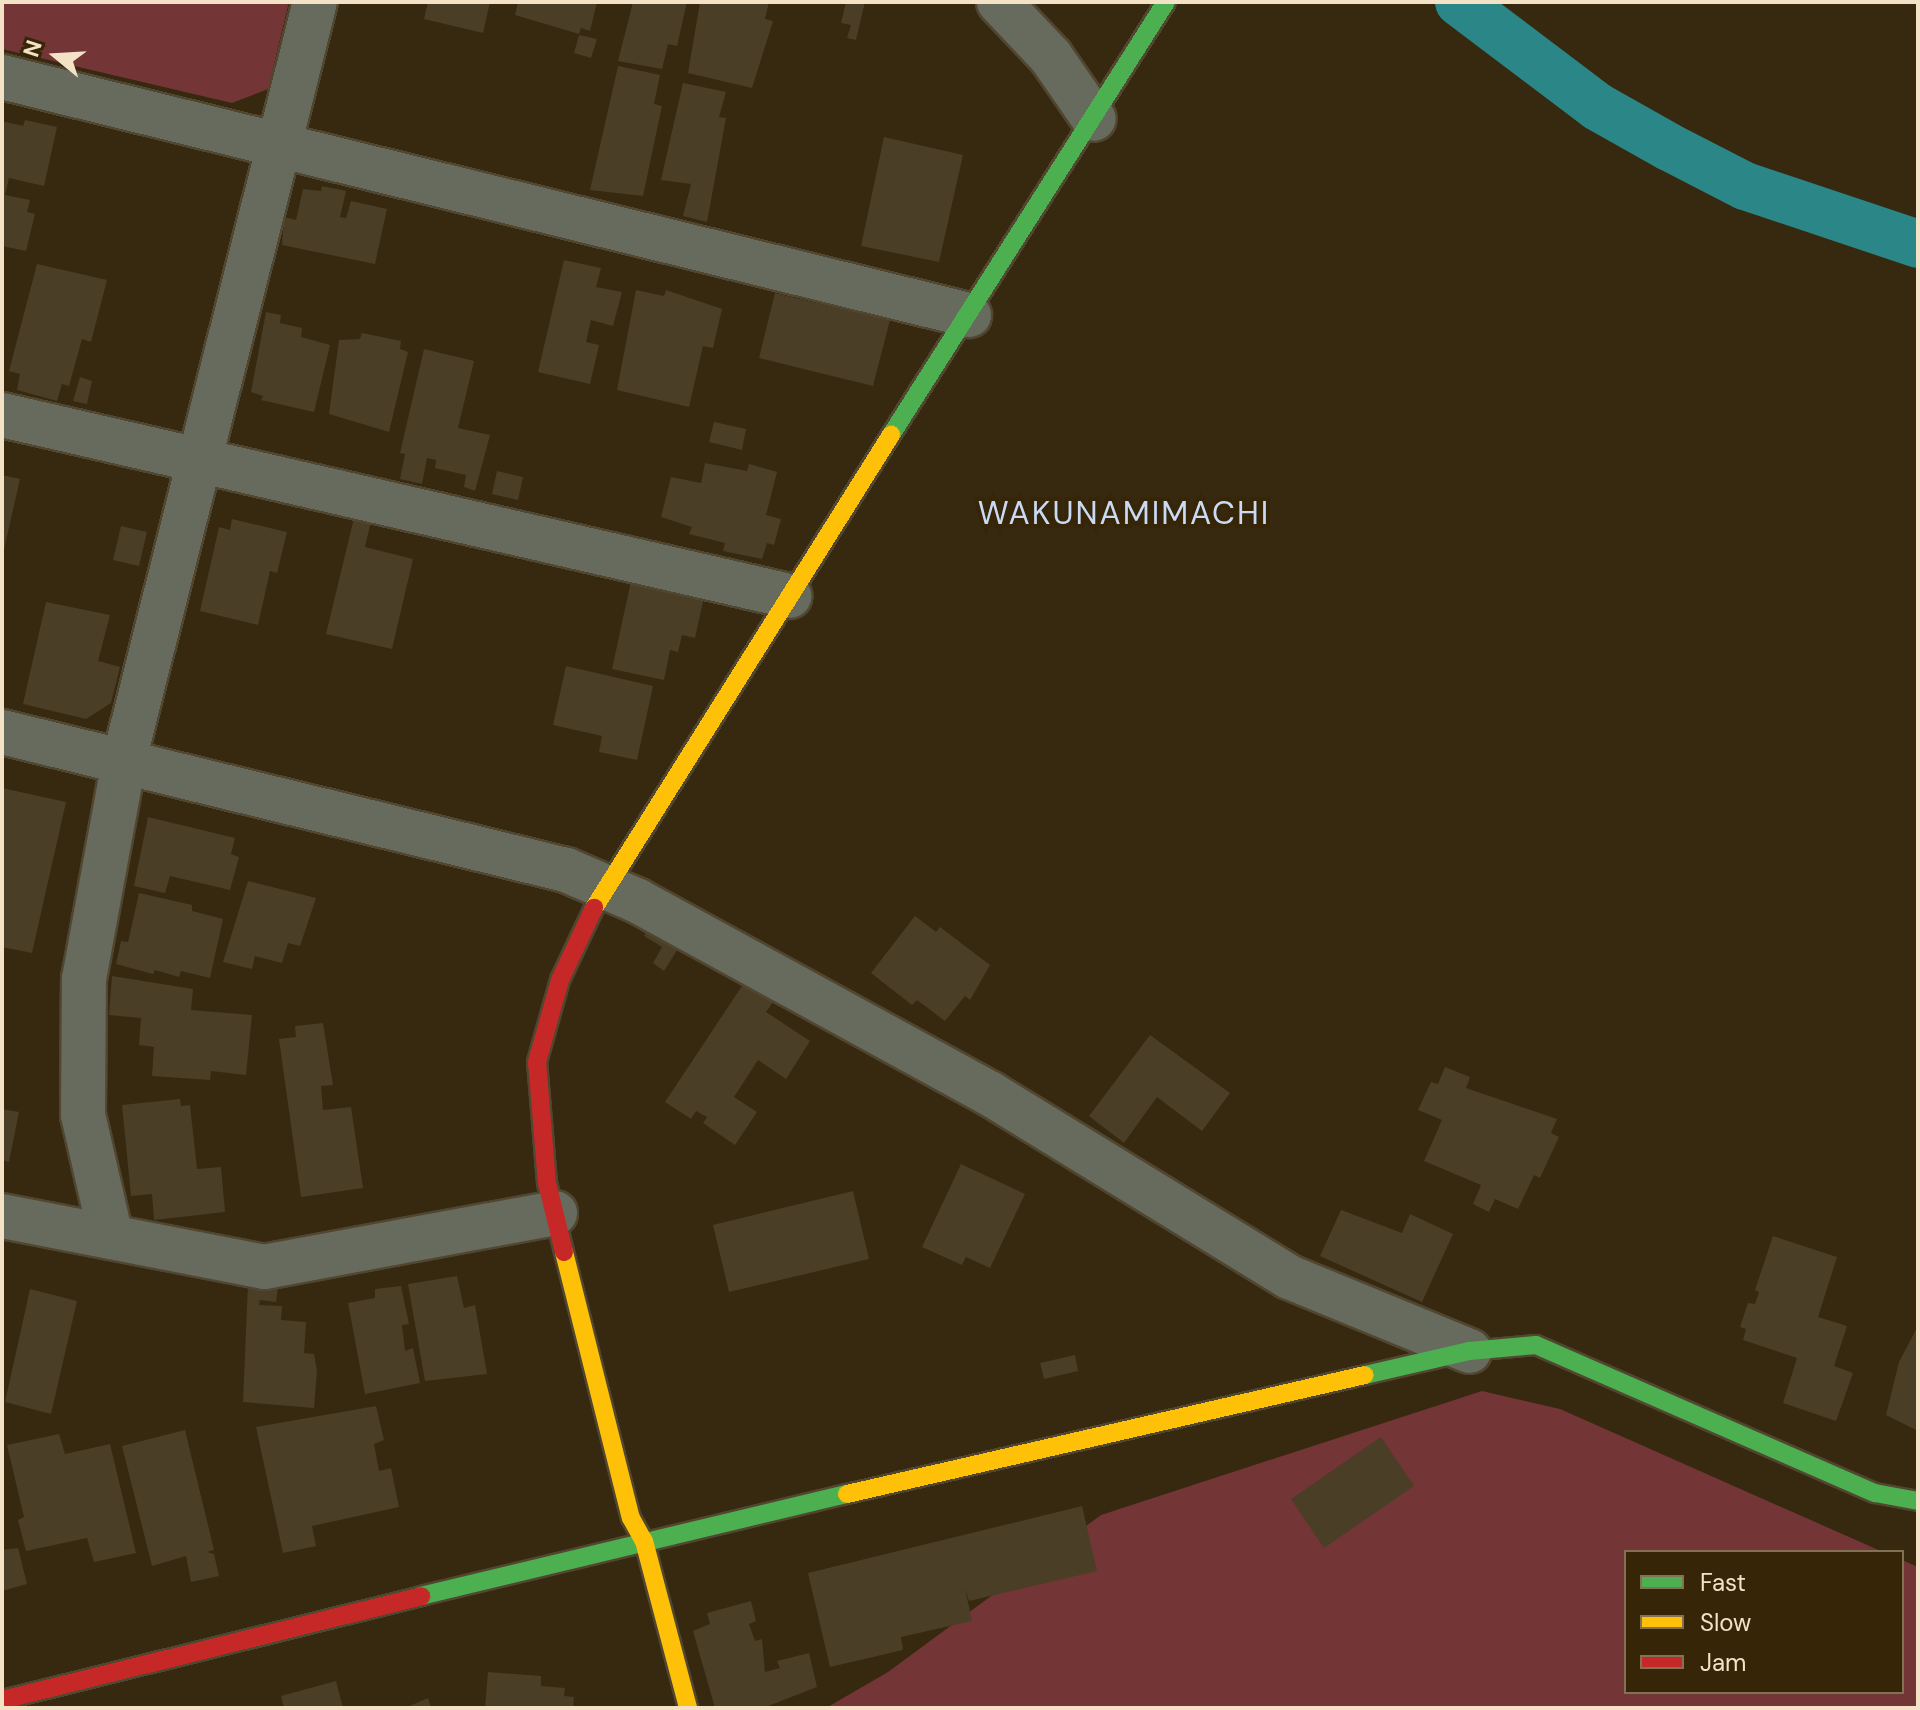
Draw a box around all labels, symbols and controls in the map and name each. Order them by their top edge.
north arrow [16,16,96,96]
text: N [16,36,49,61]
district label: WAKUNAMIMACHI [978,494,1270,532]
legend [1624,1550,1904,1694]
text: Fast [1700,1567,1746,1598]
text: Slow [1700,1607,1751,1638]
text: Jam [1700,1647,1746,1678]

